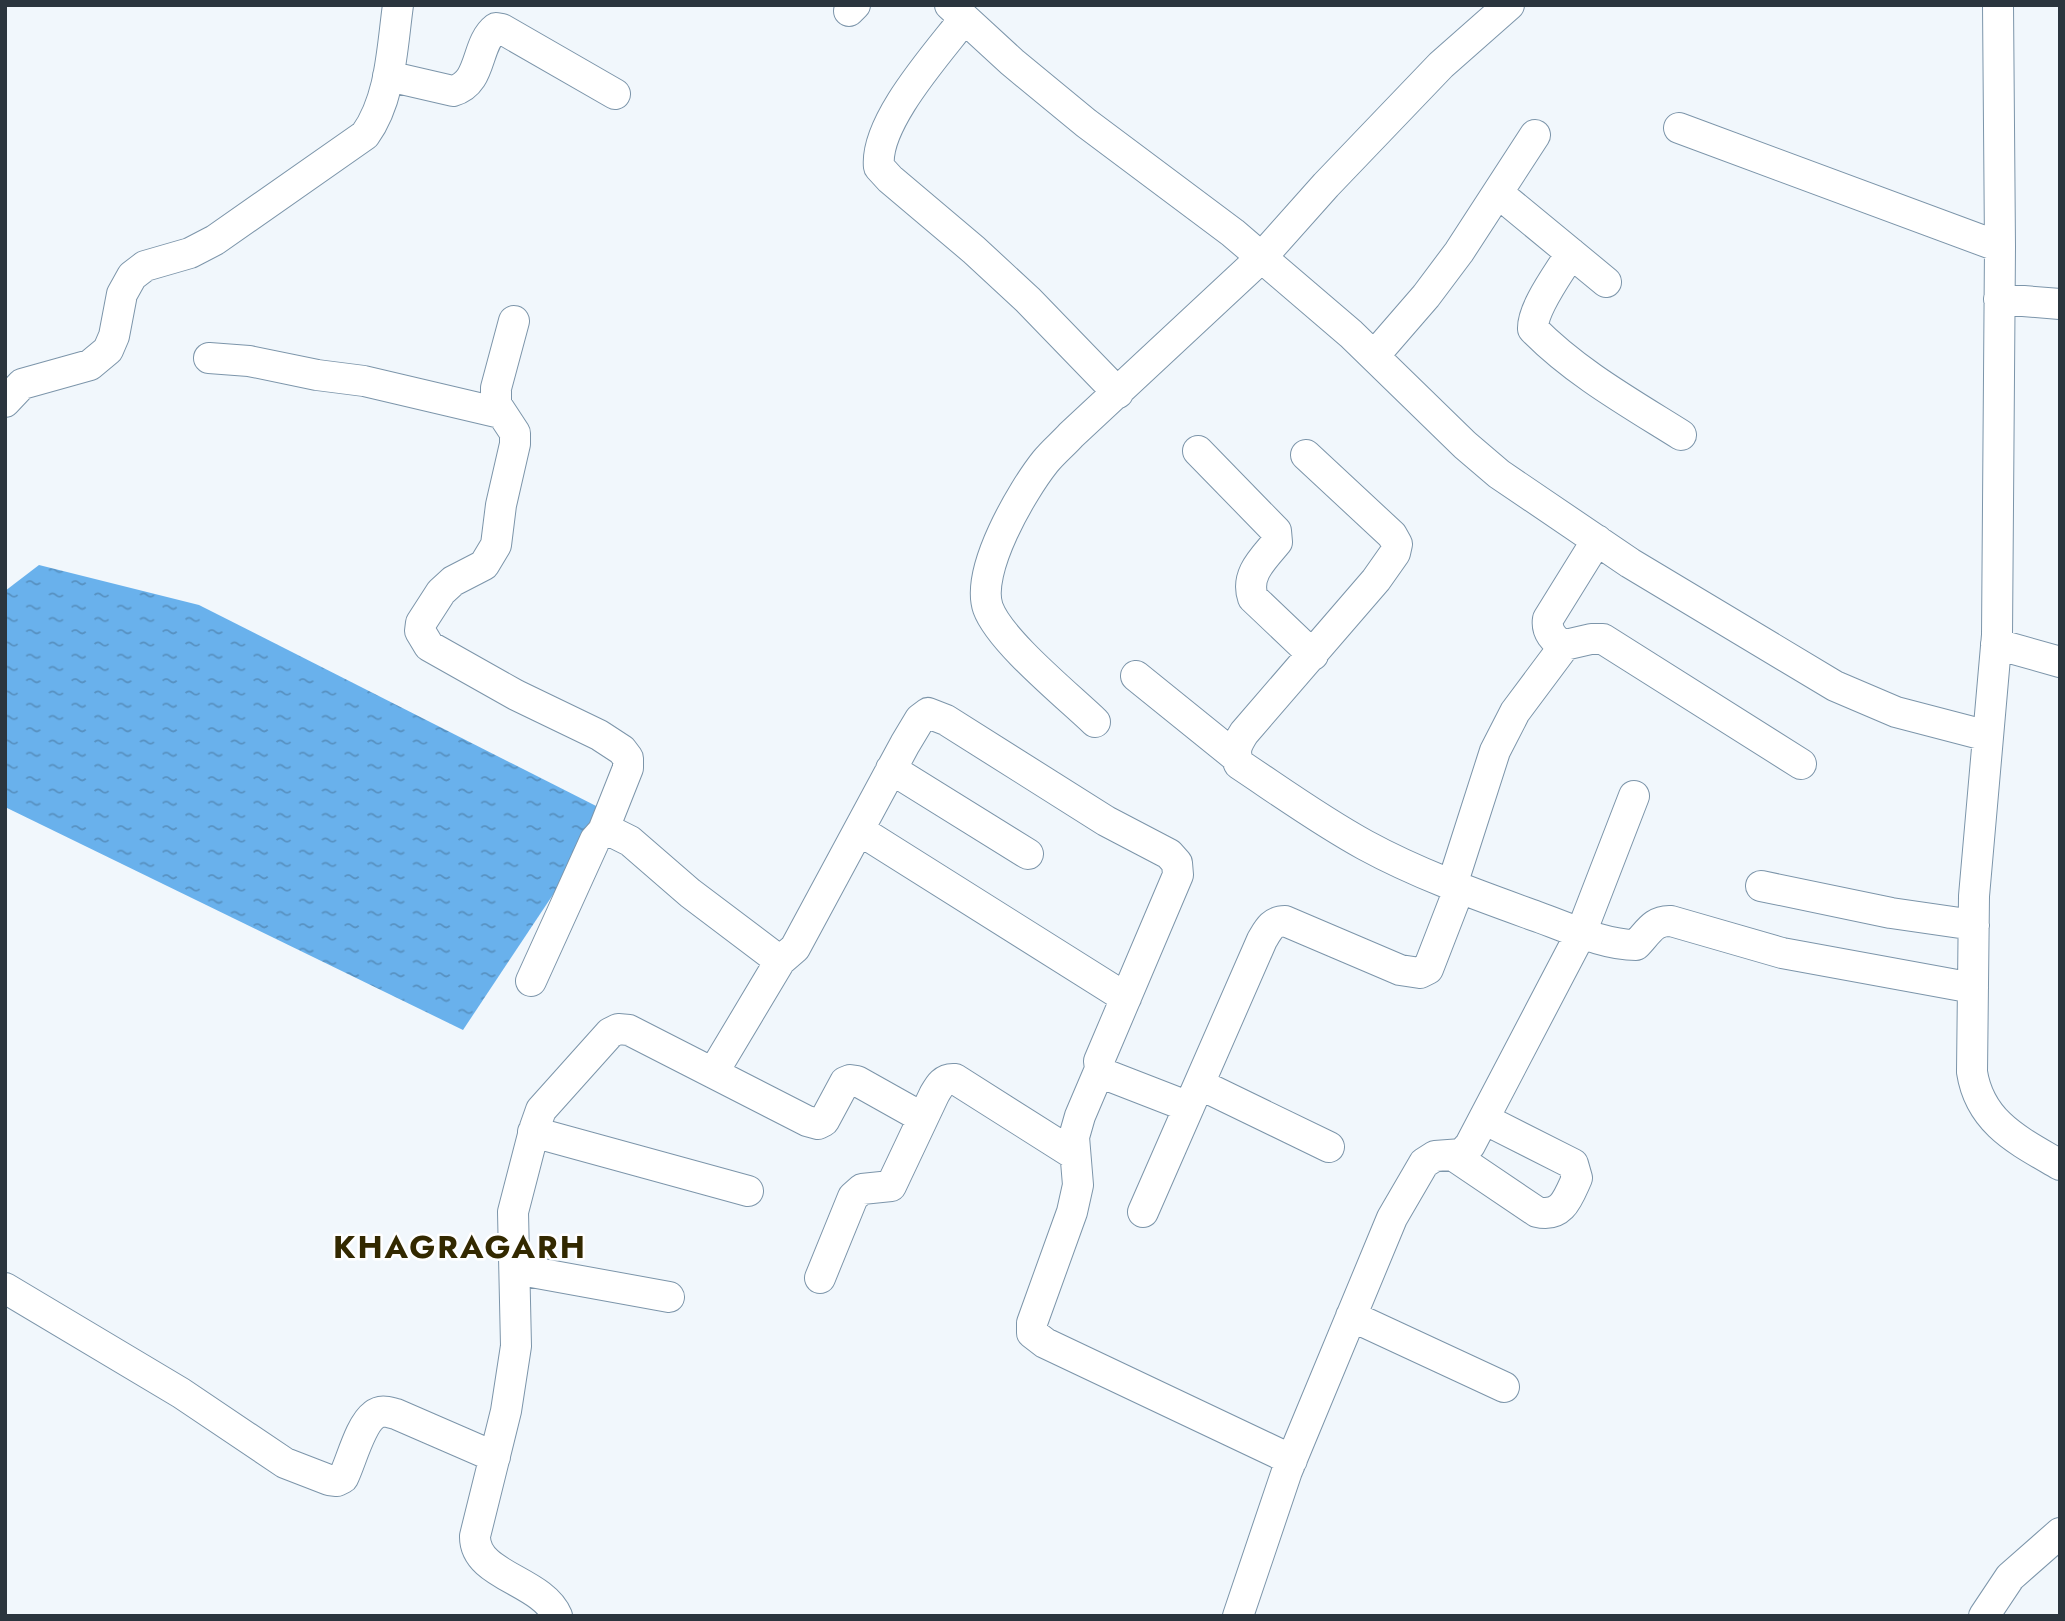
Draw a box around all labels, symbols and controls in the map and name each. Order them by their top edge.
district label: KHAGRAGARH [333,1224,587,1270]

